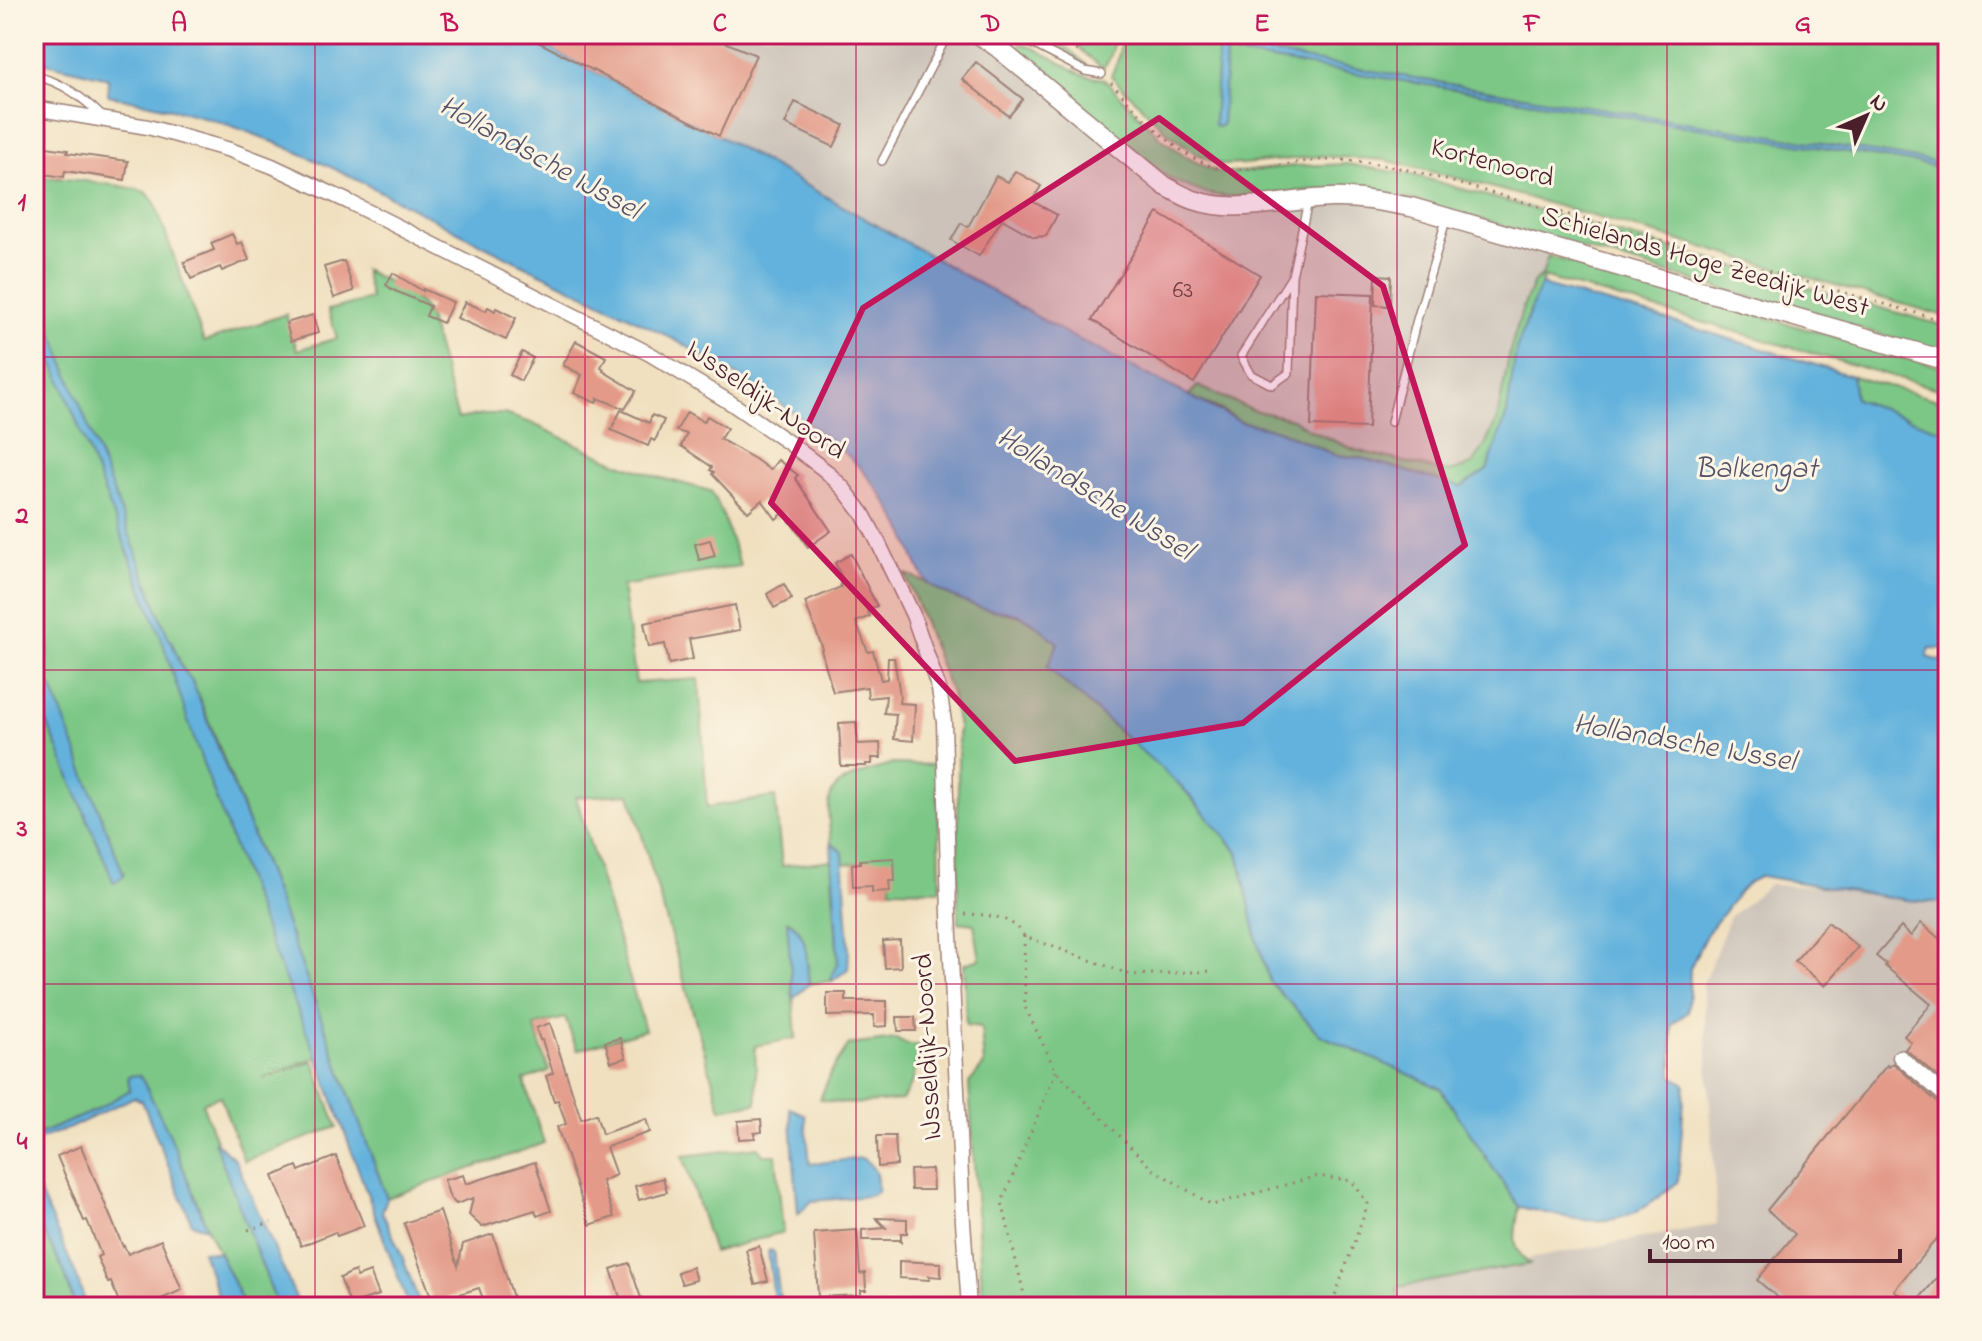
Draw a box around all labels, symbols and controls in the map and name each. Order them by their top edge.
text: A [171,6,187,44]
text: B [440,6,459,44]
text: C [713,6,727,44]
text: D [980,6,1001,44]
text: E [1254,6,1270,44]
text: F [1522,6,1541,44]
text: G [1795,6,1811,44]
north arrow [1826,76,1906,156]
water label: Hollandsche IJssel [430,85,651,235]
text: N [1861,87,1895,121]
street label: Kortenoord [1426,128,1558,200]
text: 1 [18,185,27,223]
street label: Schielands Hoge Zeedijk West [1536,197,1874,329]
house number: 63 [1173,274,1193,309]
street label: IJsseldijk-Noord [676,330,854,472]
water label: Hollandsche IJssel [987,417,1204,575]
water label: Balkengat [1695,448,1820,492]
text: 2 [15,498,29,536]
water label: Hollandsche IJssel [1570,703,1802,786]
text: 3 [16,811,28,849]
street label: IJsseldijk-Noord [904,952,954,1142]
text: 4 [17,1124,28,1162]
scale bar [1650,1213,1900,1263]
text: 100 m [1662,1226,1715,1261]

